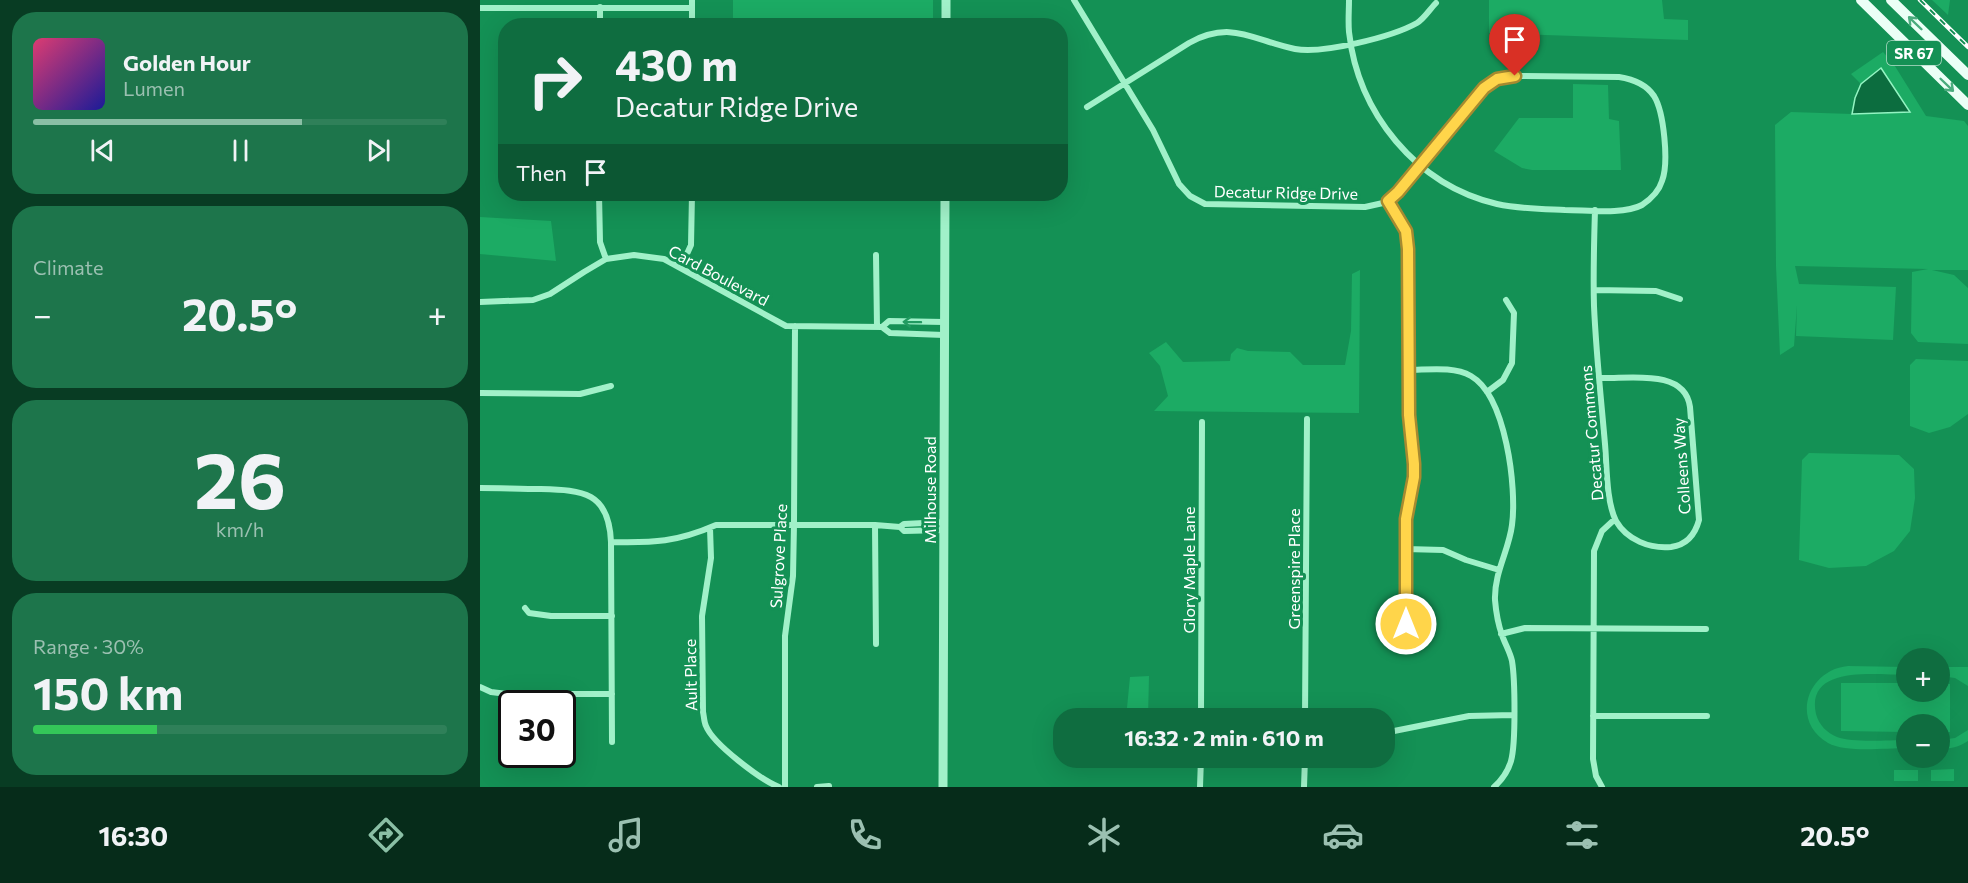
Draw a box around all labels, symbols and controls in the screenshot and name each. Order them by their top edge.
pin [1489,14,1540,76]
one-way arrow [1907,16,1922,30]
icon: arrive [1498,23,1531,56]
text: 430 m [615,38,738,90]
road number: SR 67 [1887,41,1941,65]
icon: right [516,42,594,120]
text: Golden Hour [123,49,251,76]
text: Lumen [123,76,185,100]
one-way arrow [1940,78,1955,92]
text: Decatur Ridge Drive [615,90,858,123]
icon: previous [86,134,119,167]
icon: pause [224,134,257,167]
icon: next [362,134,395,167]
icon: arrive [579,156,612,189]
text: Then [516,159,567,186]
street label: Decatur Ridge Drive [1214,181,1358,203]
street label: Card Boulevard [666,241,772,309]
text: Climate [33,255,103,279]
text: 20.5° [182,285,297,340]
text: − [33,293,52,334]
text: + [428,293,447,334]
one-way arrow [903,316,923,327]
street label: Decatur Commons [1576,364,1606,502]
street label: Colleens Way [1668,417,1694,515]
text: 26 [194,430,286,525]
street label: Milhouse Road [920,436,939,544]
street label: Sulgrove Place [766,503,790,609]
street label: Glory Maple Lane [1179,507,1198,633]
street label: Greenspire Place [1284,508,1303,630]
text: km/h [216,517,264,541]
position arrow [1374,592,1438,656]
text: Range · 30% [33,634,144,658]
street label: Ault Place [680,639,700,711]
map controls [1896,648,1950,768]
button: + [1896,648,1950,702]
text: 150 km [33,664,183,719]
speed limit sign: 30 [498,690,576,768]
button: − [1896,714,1950,768]
text: 16:32 · 2 min · 610 m [1124,724,1324,751]
icon: directions [365,814,407,856]
icon: music [605,814,647,856]
icon: phone [844,814,886,856]
icon: climate [1083,814,1125,856]
icon: car [1322,814,1364,856]
icon: filters [1561,814,1603,856]
text: 16:30 [99,819,168,852]
text: 20.5° [1800,819,1869,852]

